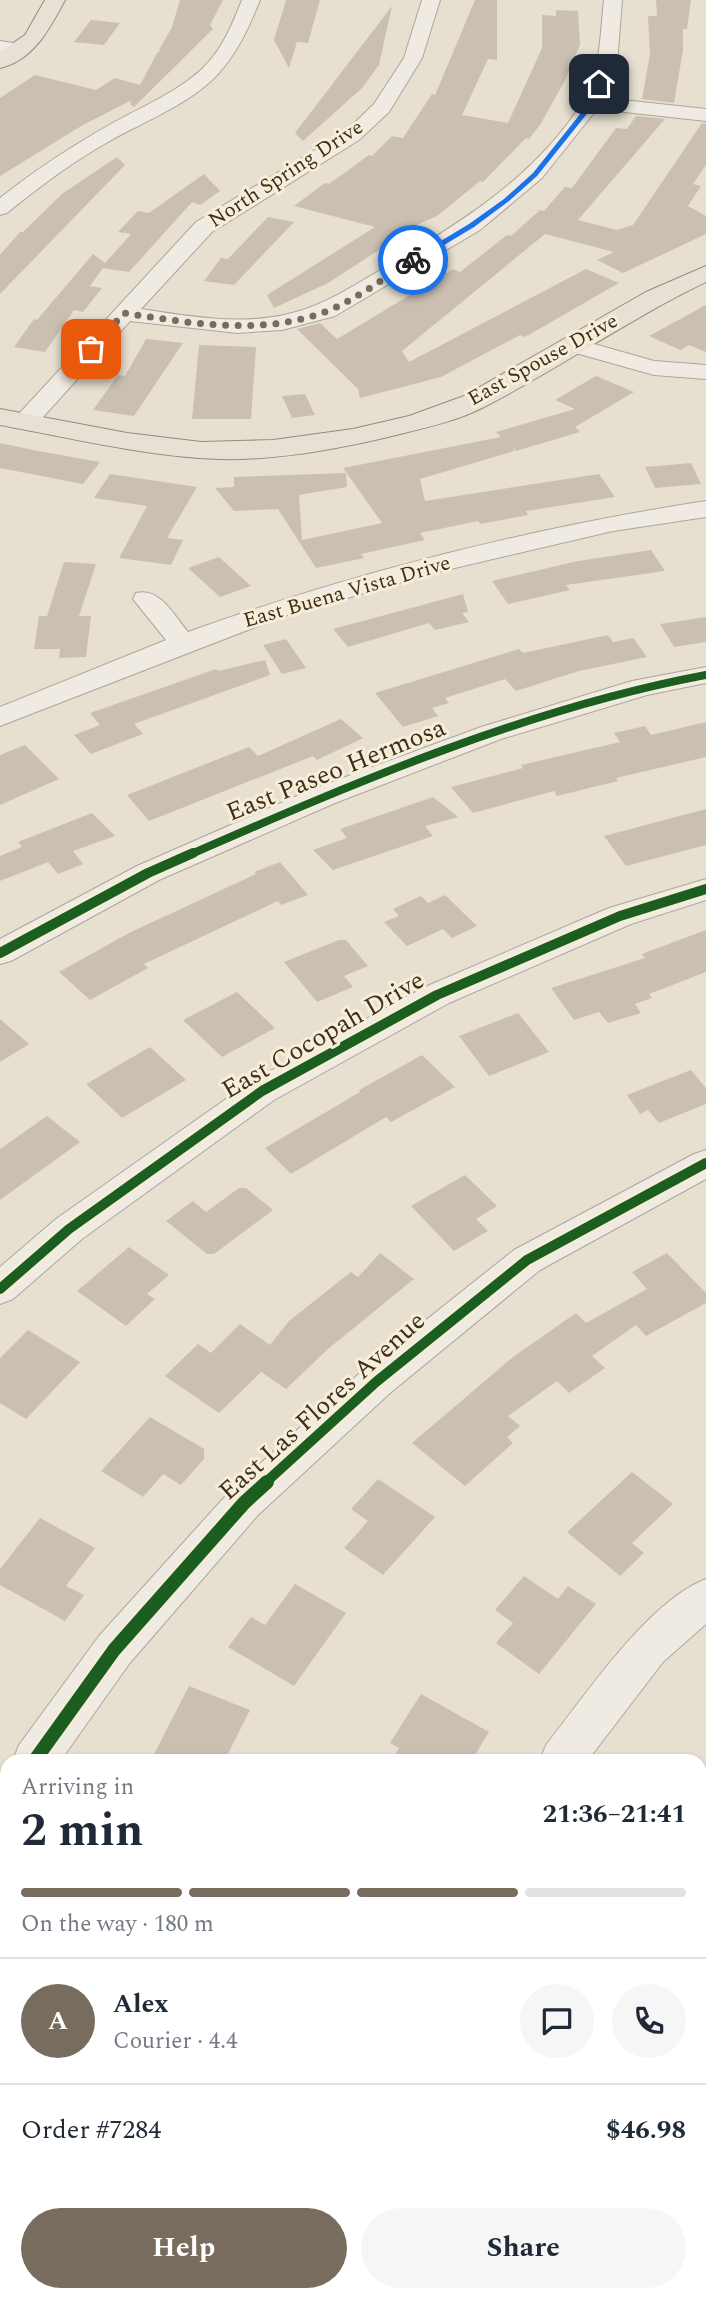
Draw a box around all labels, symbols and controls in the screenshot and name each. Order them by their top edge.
pin [569,54,629,114]
icon: home [580,65,618,103]
street label: North Spring Drive [202,112,370,236]
courier [378,225,448,295]
icon: bike [394,241,432,279]
street label: East Spouse Drive [462,305,624,415]
pin [61,319,121,379]
icon: bag [72,330,110,368]
street label: East Buena Vista Drive [240,547,454,637]
street label: East Paseo Hermosa [220,708,452,832]
street label: East Cocopah Drive [214,961,432,1109]
street label: East Las Flores Avenue [209,1302,435,1510]
text: Arriving in [21,1770,134,1805]
text: 21:36–21:41 [542,1794,686,1834]
text: 2 min [21,1796,143,1866]
text: On the way · 180 m [21,1907,214,1942]
text: Alex [113,1984,168,2024]
button: chat [520,1984,594,2058]
button: phone [612,1984,686,2058]
text: A [48,2001,68,2041]
text: Courier · 4.4 [113,2024,238,2059]
text: Order #7284 [21,2110,161,2150]
text: $46.98 [606,2110,686,2150]
button: Help [21,2208,347,2288]
button: Share [361,2208,686,2288]

